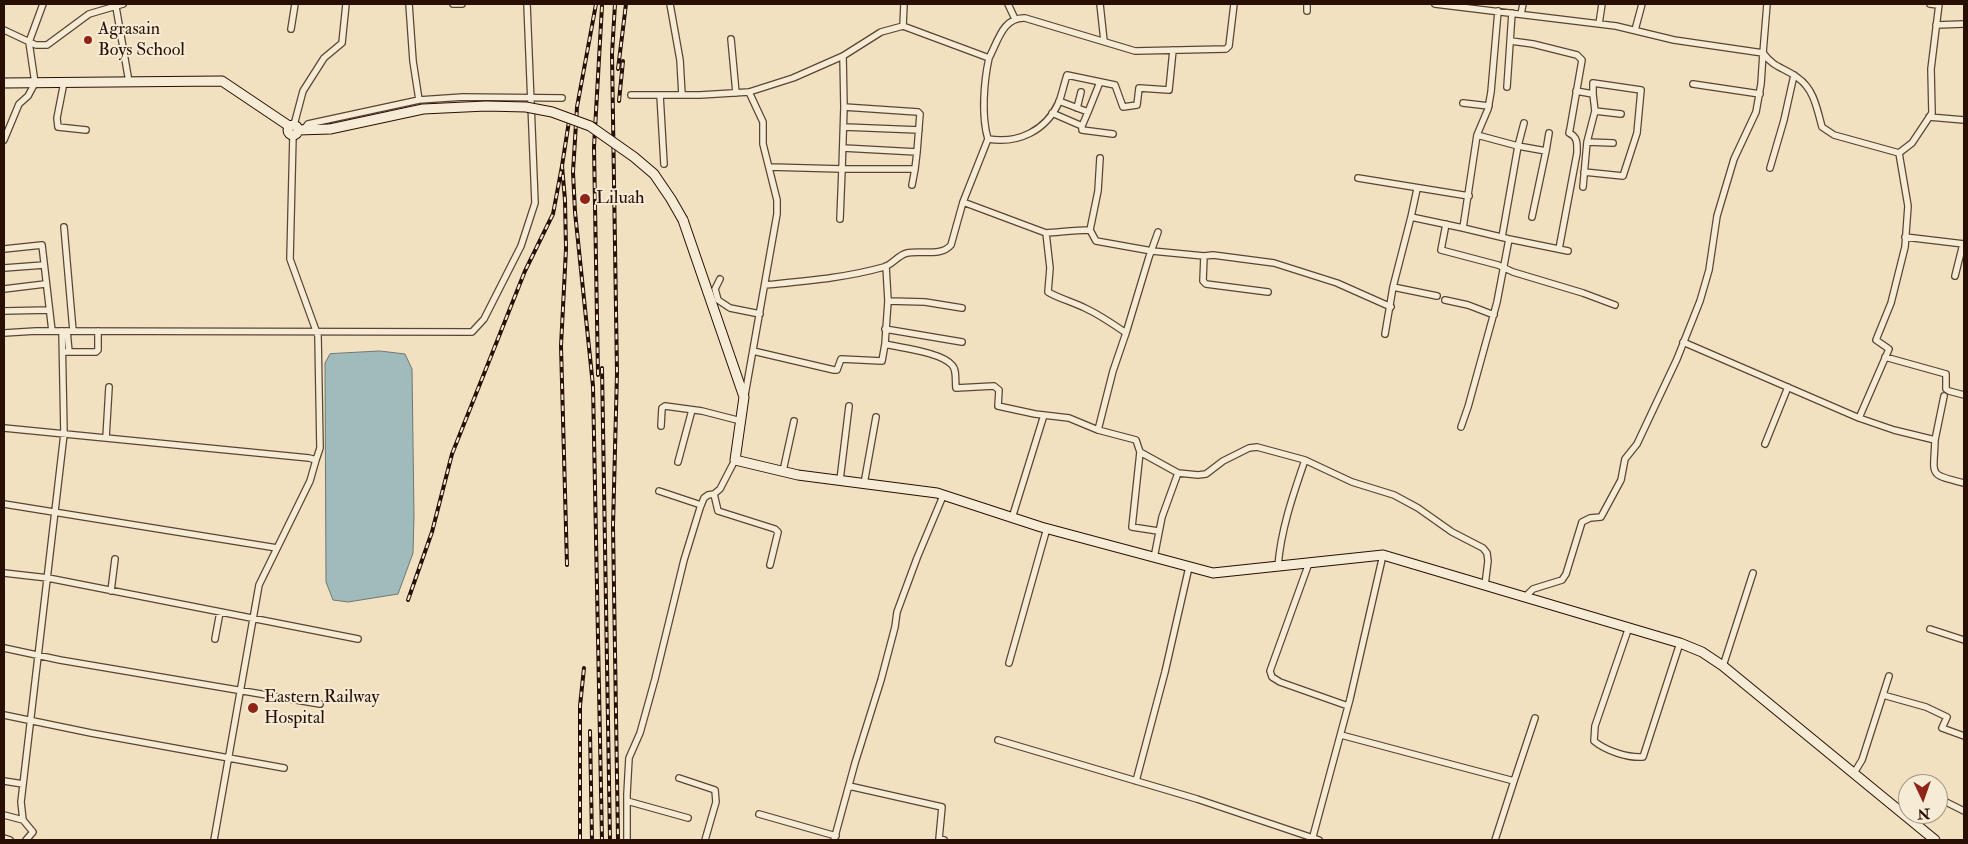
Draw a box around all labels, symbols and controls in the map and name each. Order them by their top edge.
place label: Agrasain Boys School [98,19,185,62]
marker: Agrasain Boys School [82,34,94,46]
place label: Liluah [596,188,645,210]
marker: Liluah [578,192,592,206]
place label: Eastern Railway Hospital [264,687,379,730]
marker: Eastern Railway Hospital [246,701,260,715]
north arrow [1898,774,1948,824]
text: N [1917,805,1930,822]

